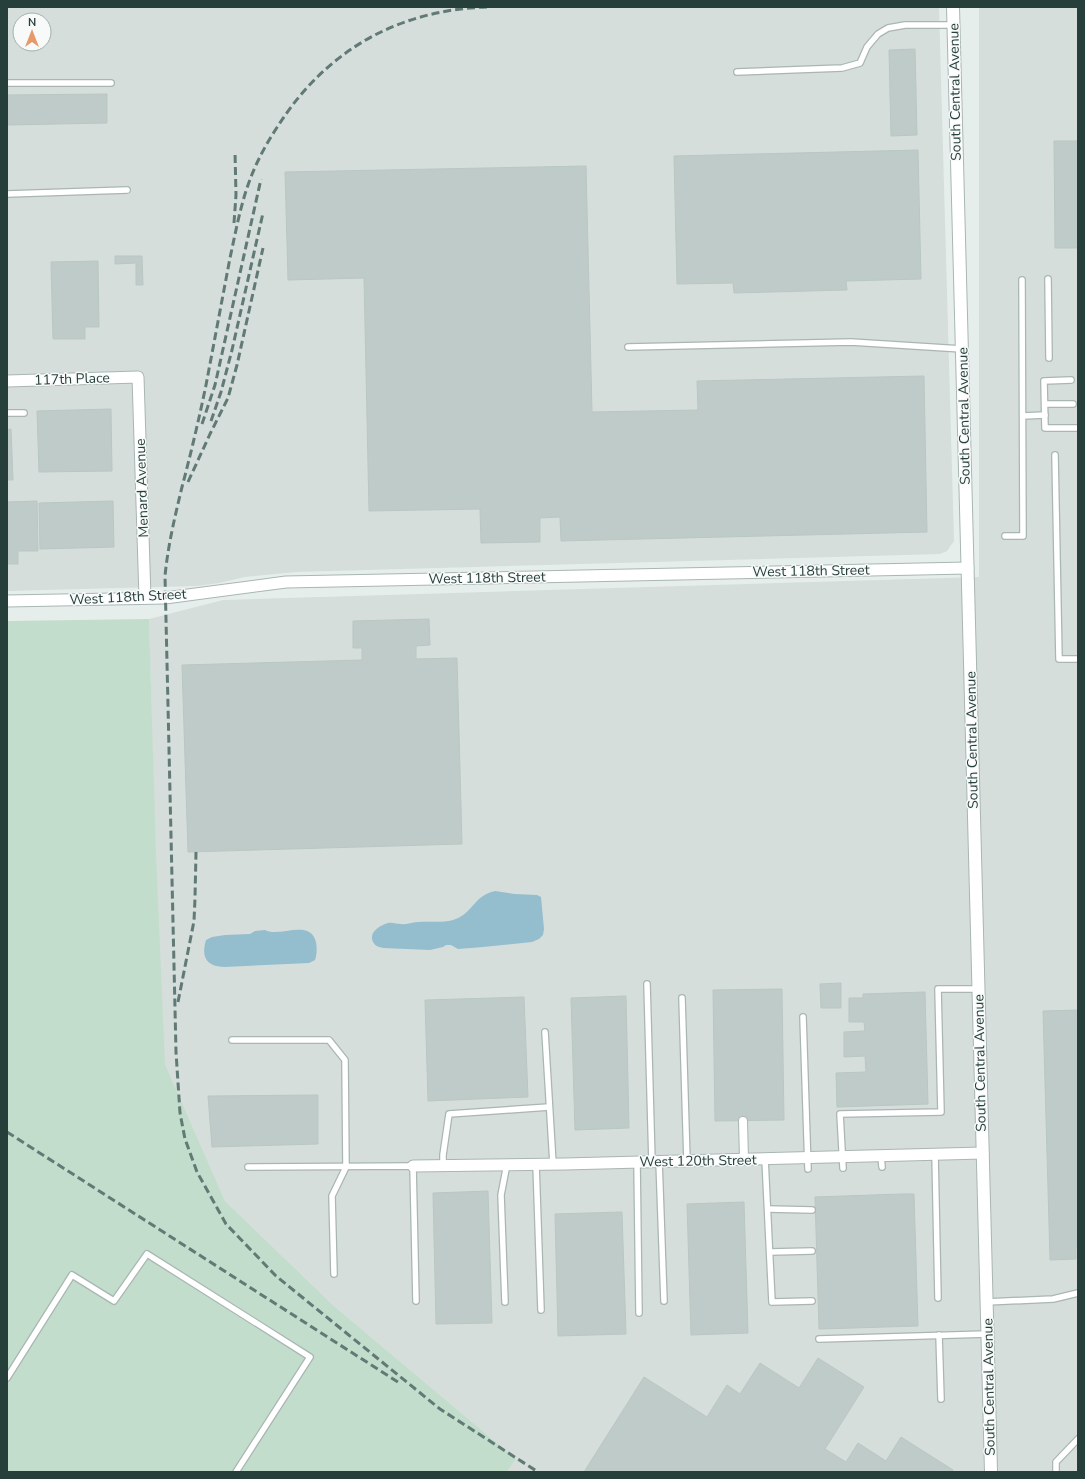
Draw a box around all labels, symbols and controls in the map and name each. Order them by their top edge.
north arrow [12,12,52,52]
text: N [28,15,36,30]
street label: South Central Avenue [944,23,966,161]
street label: South Central Avenue [953,347,975,485]
street label: 117th Place [34,368,110,390]
street label: Menard Avenue [131,438,153,538]
street label: West 118th Street [752,560,870,582]
street label: West 118th Street [428,567,546,589]
street label: West 118th Street [69,584,187,610]
street label: South Central Avenue [961,671,983,809]
street label: South Central Avenue [969,994,991,1132]
street label: West 120th Street [639,1150,757,1172]
street label: South Central Avenue [978,1318,1000,1456]

